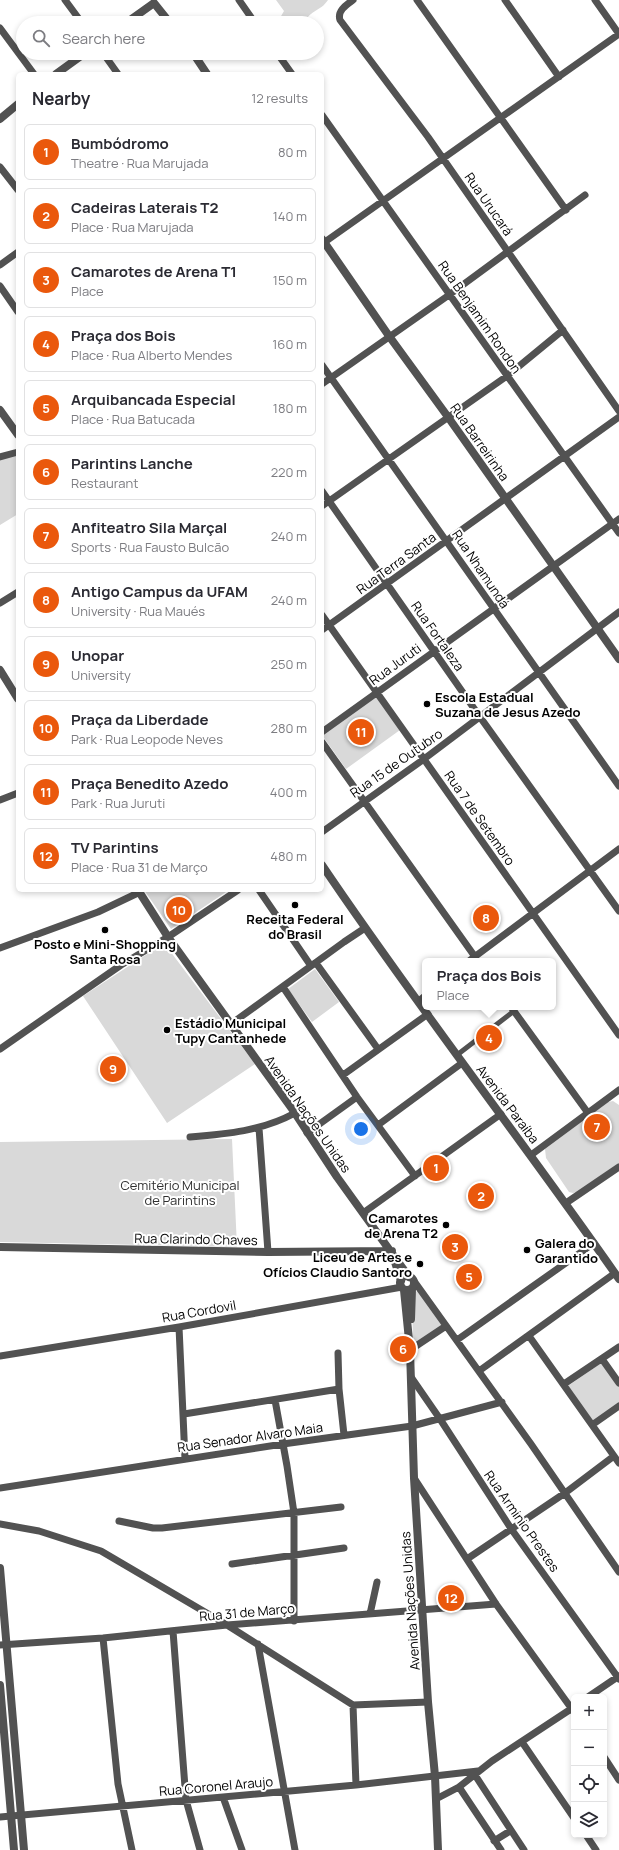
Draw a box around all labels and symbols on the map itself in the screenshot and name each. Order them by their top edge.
street label: Rua Urucará [461,169,517,239]
street label: Rua Benjamim Rondon [434,257,526,377]
street label: Rua Barreirinha [446,399,514,485]
street label: Rua Nhamundá [448,526,514,612]
street label: Rua Terra Santa [353,528,439,598]
street label: Rua Fortaleza [407,598,469,674]
street label: Rua Juruti [365,639,425,689]
place label: Escola Estadual Suzana de Jesus Azedo [435,688,581,721]
marker: Escola Estadual Suzana de Jesus Azedo [422,699,432,709]
pin: 11 [348,717,374,747]
street label: Rua 15 de Outubro [346,724,446,802]
street label: Rua 7 de Setembro [441,767,520,869]
pin: 10 [166,895,192,925]
marker: Receita Federal do Brasil [290,900,300,910]
pin: 8 [473,903,499,933]
place label: Receita Federal do Brasil [246,910,344,943]
marker: Posto e Mini-Shopping Santa Rosa [100,925,110,935]
place label: Posto e Mini-Shopping Santa Rosa [34,935,176,968]
place label: Estádio Municipal Tupy Cantanhede [175,1014,286,1047]
pin: 4 [476,1023,502,1053]
marker: Estádio Municipal Tupy Cantanhede [162,1025,172,1035]
street label: Avenida Nações Unidas [261,1052,355,1176]
pin: 9 [100,1054,126,1084]
street label: Avenida Paraíba [472,1061,544,1147]
pin: 7 [584,1112,610,1142]
your location [351,1119,371,1139]
pin: 1 [423,1153,449,1183]
park label: Cemitério Municipal de Parintins [121,1176,239,1209]
pin: 2 [468,1181,494,1211]
place label: Camarotes de Arena T2 [364,1209,438,1242]
marker: Camarotes de Arena T2 [441,1220,451,1230]
street label: Rua Clarindo Chaves [134,1229,258,1249]
pin: 3 [442,1232,468,1262]
place label: Galera do Garantido [535,1234,598,1267]
marker: Galera do Garantido [522,1245,532,1255]
place label: Liceu de Artes e Ofícios Claudio Santoro [263,1248,412,1281]
marker: Liceu de Artes e Ofícios Claudio Santoro [415,1259,425,1269]
pin: 5 [456,1262,482,1292]
street label: Rua Cordovil [160,1296,238,1326]
pin: 6 [390,1334,416,1364]
street label: Rua Senador Alvaro Maia [176,1418,324,1456]
street label: Rua Arminio Prestes [480,1467,564,1575]
street label: Avenida Nações Unidas [396,1531,424,1671]
pin: 12 [438,1583,464,1613]
street label: Rua 31 de Março [198,1599,296,1625]
street label: Rua Coronel Araujo [158,1772,274,1800]

